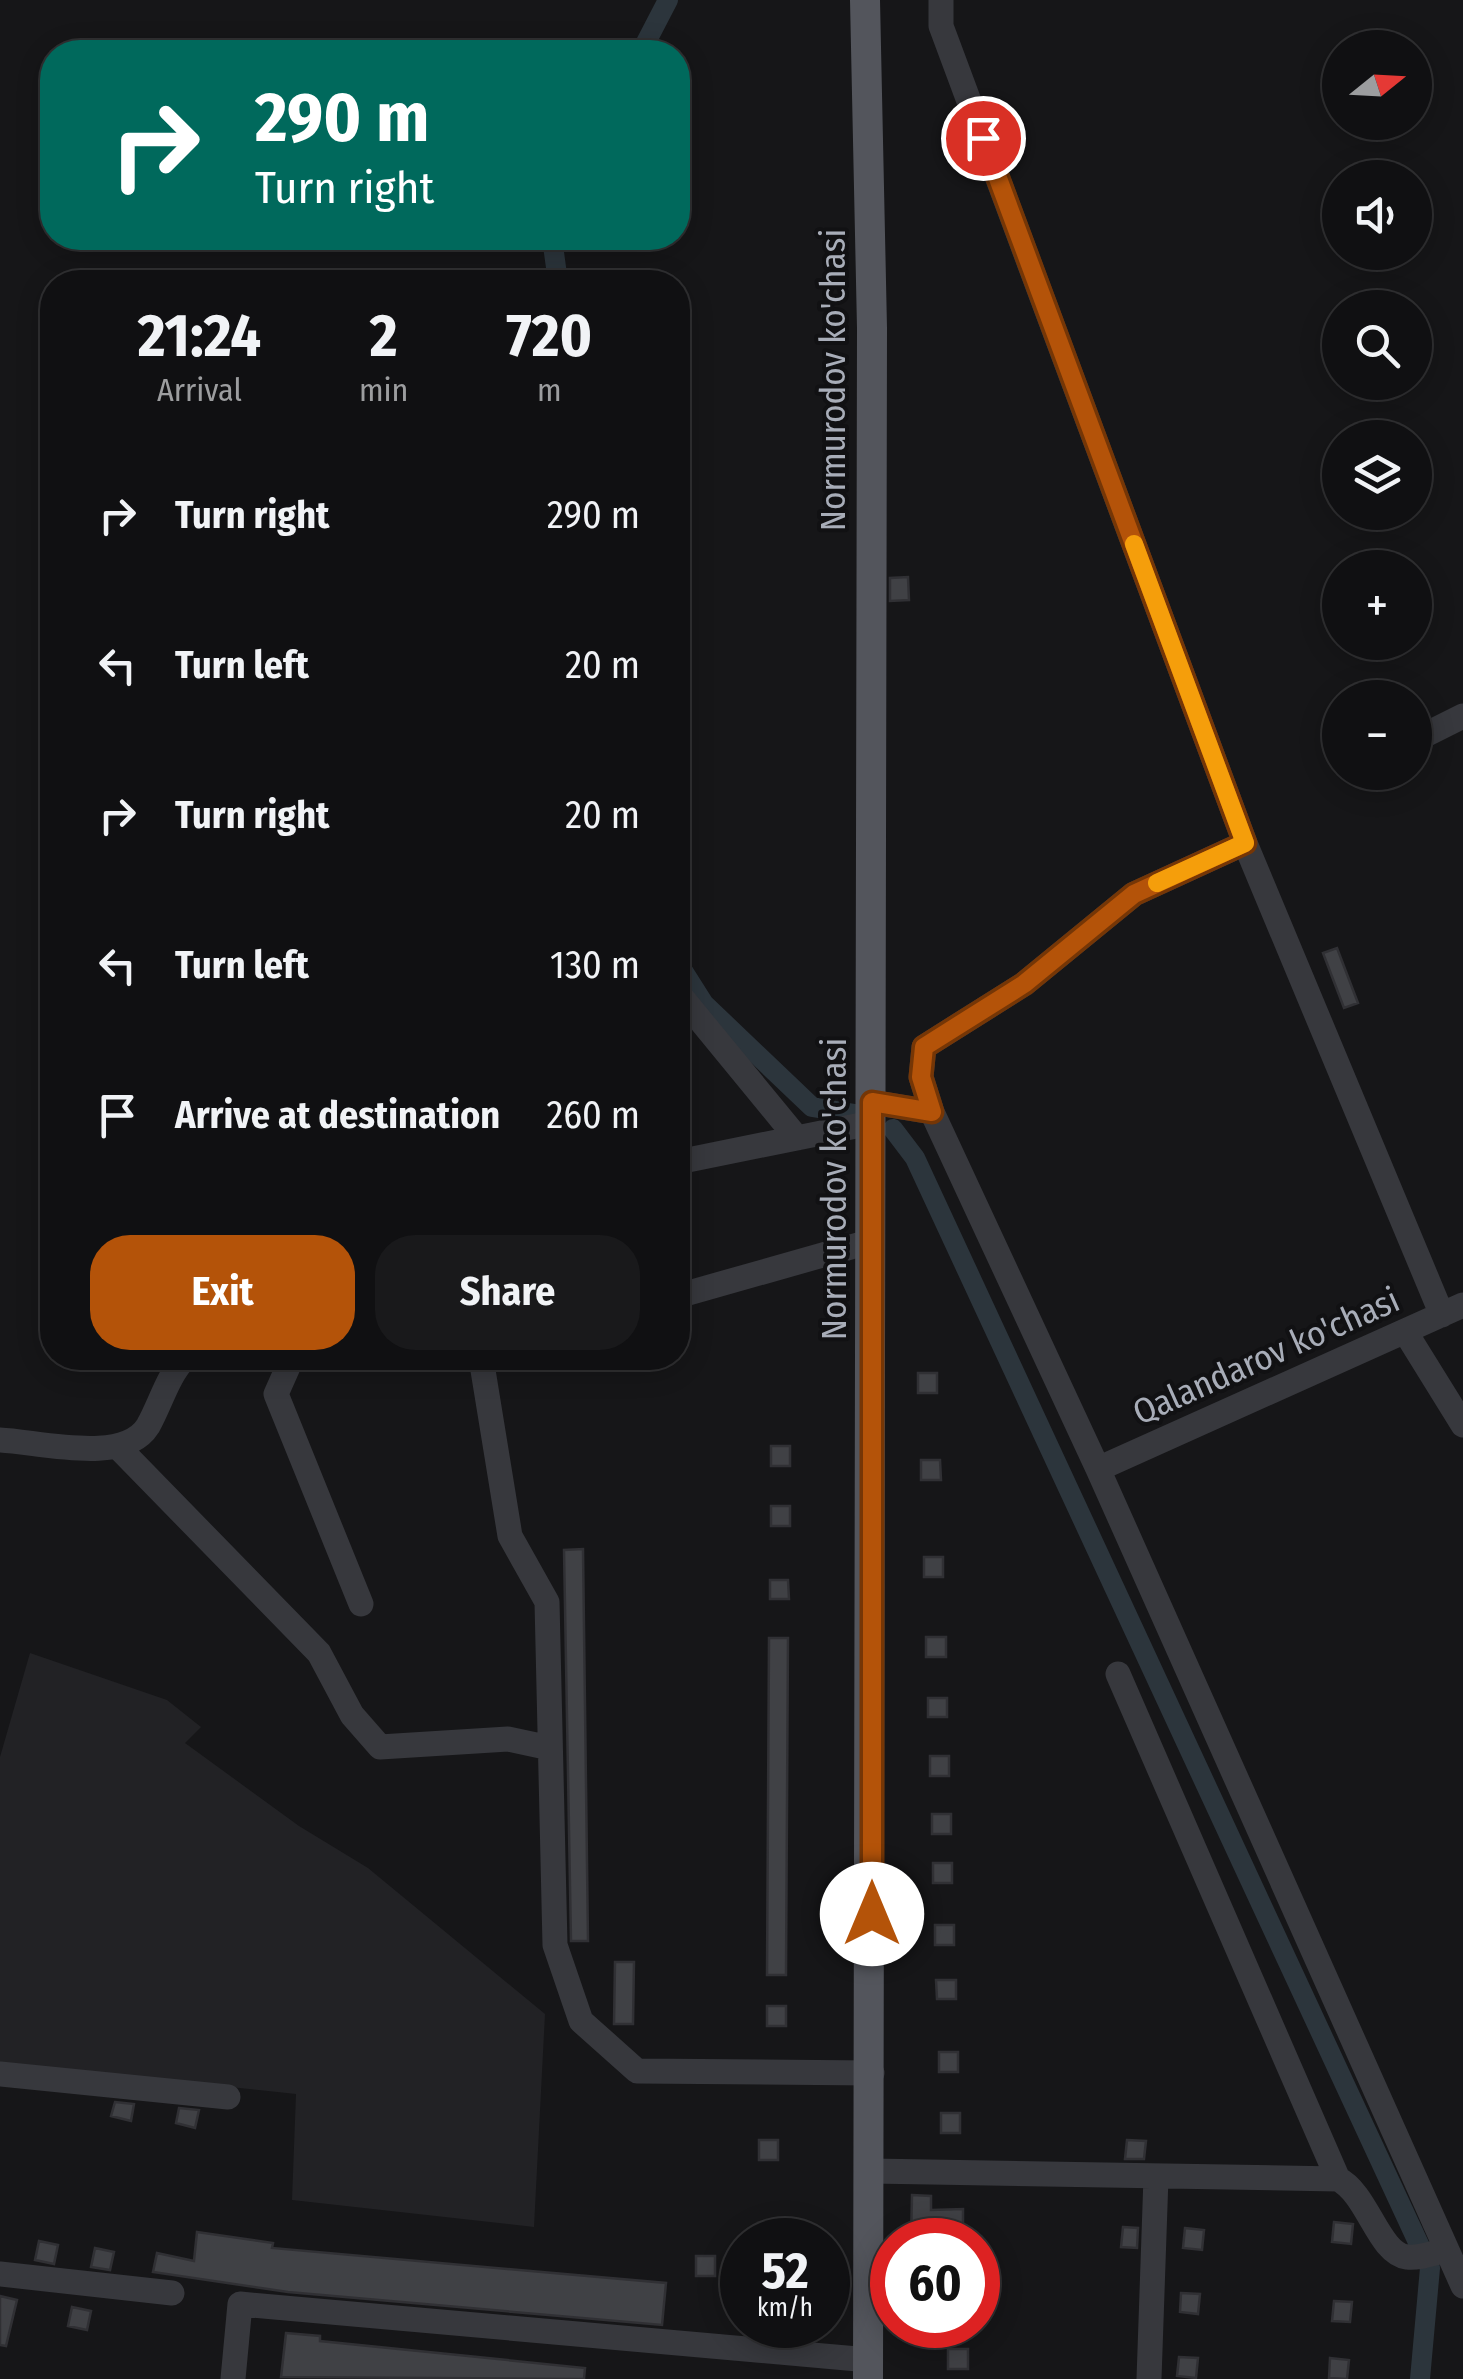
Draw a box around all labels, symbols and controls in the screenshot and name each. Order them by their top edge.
north arrow [1322,30,1432,140]
map controls [1322,30,1432,790]
text: 290 m [255,76,429,160]
icon: right [90,80,220,210]
pin [941,96,1026,181]
icon: arrive [956,111,1011,166]
button: sound [1322,160,1432,270]
text: Turn right [255,161,434,215]
street label: Normurodov ko'chasi [812,229,854,531]
button: search [1322,290,1432,400]
text: 21:24 [138,300,261,372]
text: 2 [370,300,398,372]
text: 720 [506,300,592,372]
text: Arrival [157,371,242,409]
text: min [359,371,408,409]
text: m [537,371,562,409]
button: layers [1322,420,1432,530]
icon: right [90,488,145,543]
text: Turn right [175,492,329,538]
text: 290 m [547,492,640,538]
button: + [1322,550,1432,660]
icon: left [90,638,145,693]
text: Turn left [175,642,309,688]
text: 20 m [565,642,640,688]
button: − [1322,680,1432,790]
icon: right [90,788,145,843]
text: Turn right [175,792,329,838]
text: 20 m [565,792,640,838]
icon: left [90,938,145,993]
text: Turn left [175,942,309,988]
text: 130 m [550,942,640,988]
street label: Normurodov ko'chasi [813,1038,855,1340]
icon: arrive [90,1088,145,1143]
text: Arrive at destination [175,1092,500,1138]
text: 260 m [546,1092,640,1138]
button: Exit [90,1235,355,1350]
button: Share [375,1235,640,1350]
street label: Qalandarov ko'chasi [1126,1278,1406,1434]
position arrow [820,1862,924,1966]
speed limit sign: 60 [870,2218,1000,2348]
text: 52 [761,2241,809,2301]
text: km/h [757,2293,813,2323]

